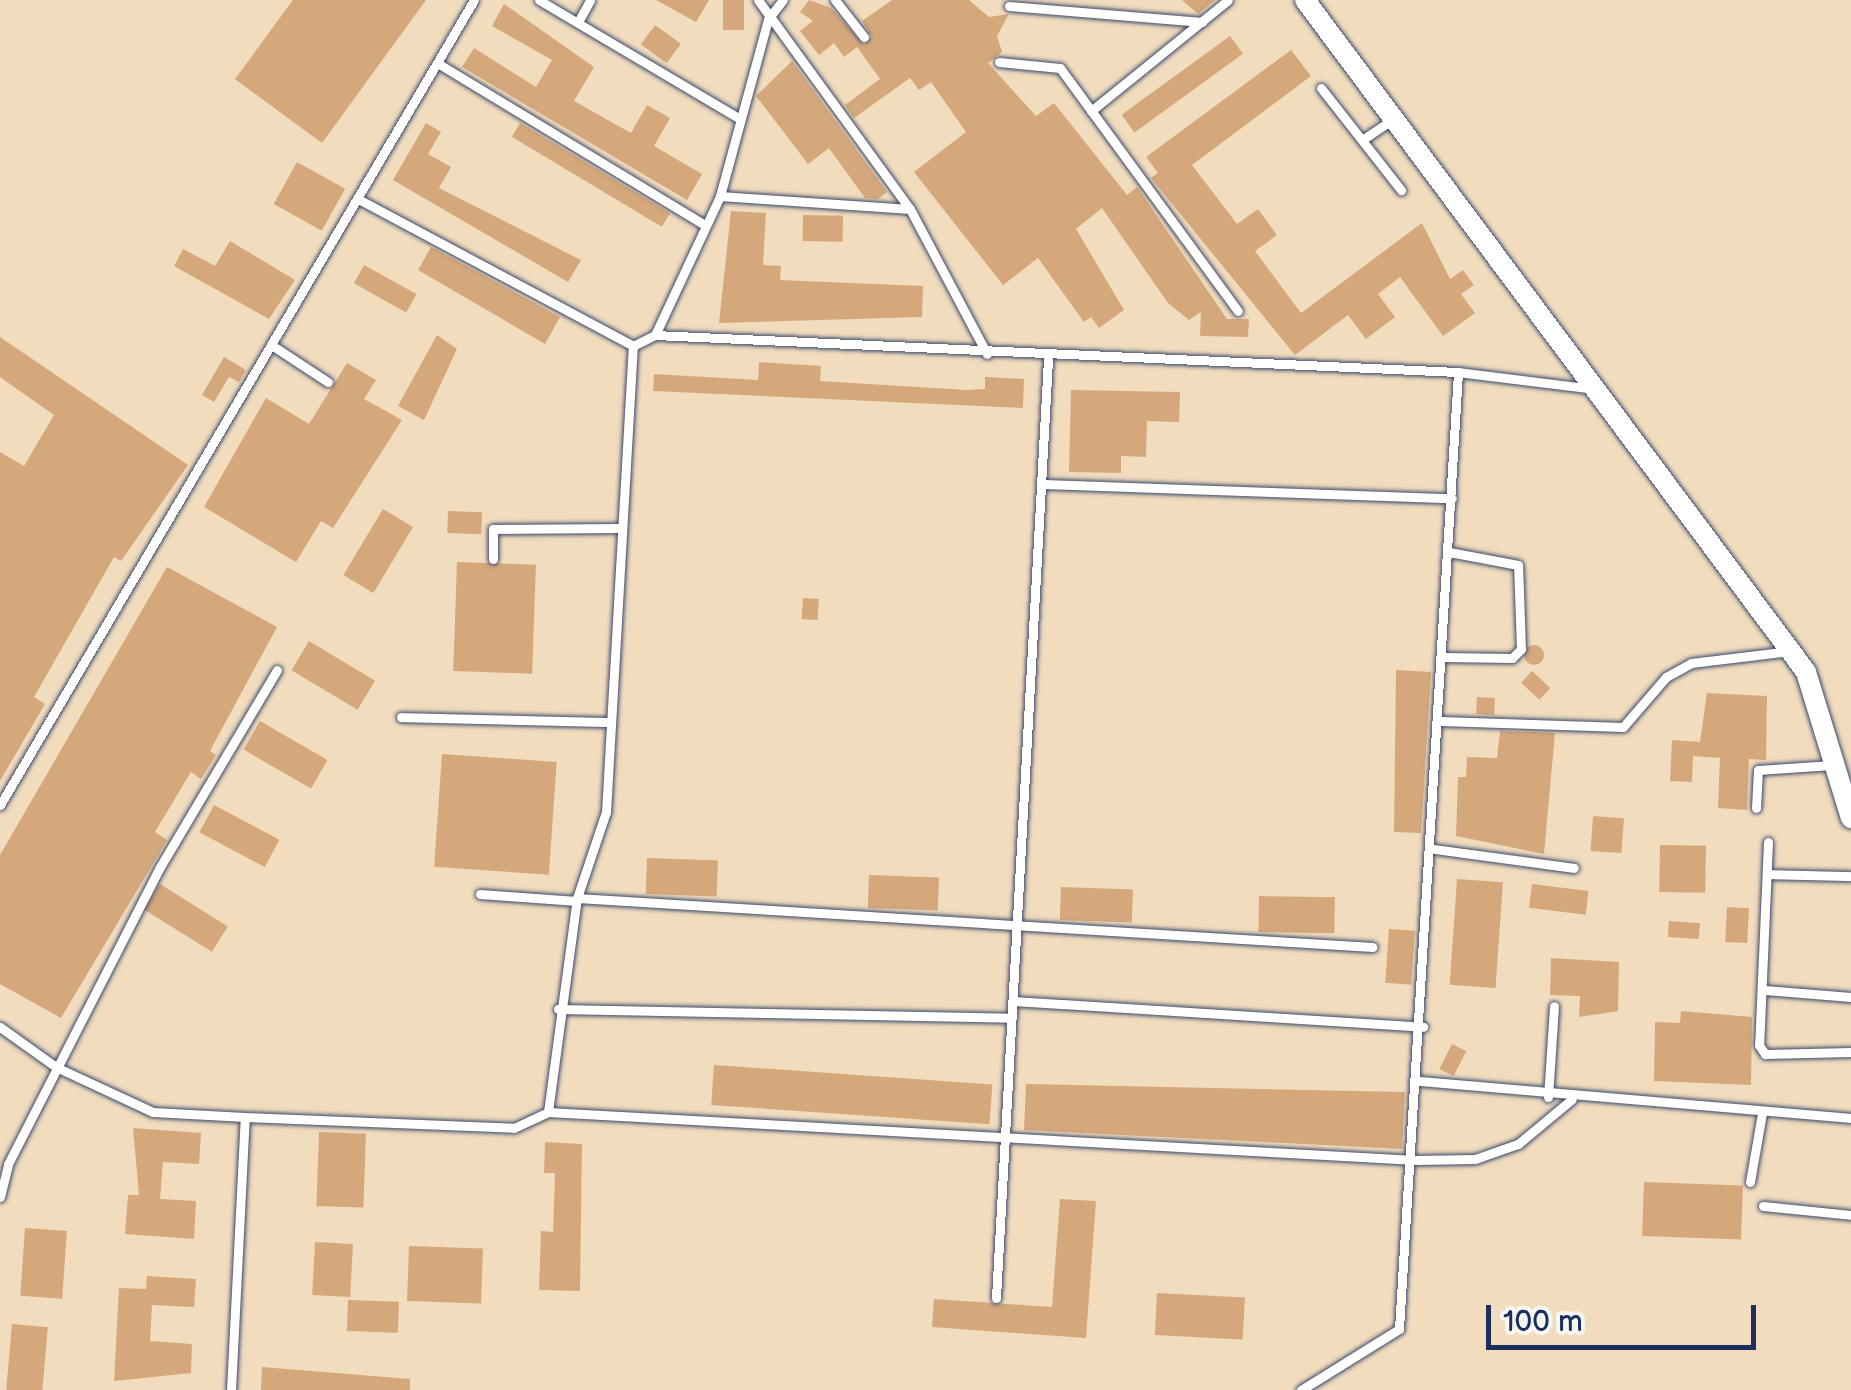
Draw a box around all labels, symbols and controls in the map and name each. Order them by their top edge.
scale bar [1491,1285,1761,1347]
text: 100 m [1503,1304,1583,1340]

